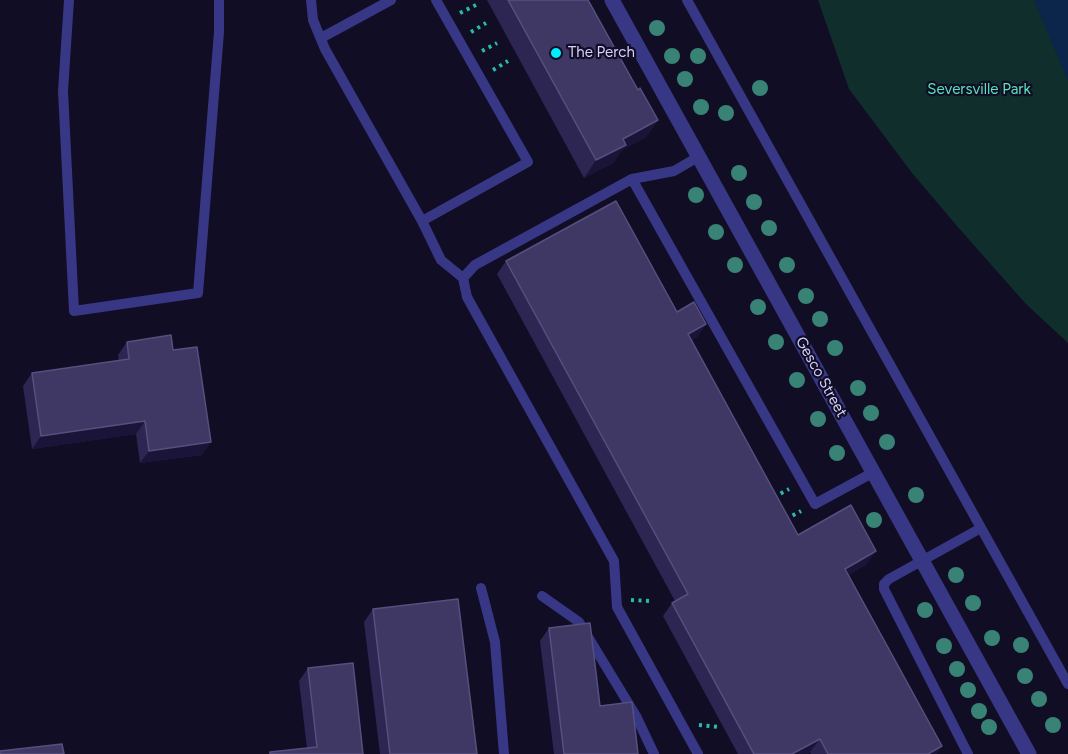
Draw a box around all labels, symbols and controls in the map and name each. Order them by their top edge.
place label: The Perch [568,44,635,62]
marker: The Perch [549,46,563,60]
park label: Seversville Park [927,81,1031,99]
street label: Gesco Street [792,334,850,420]

